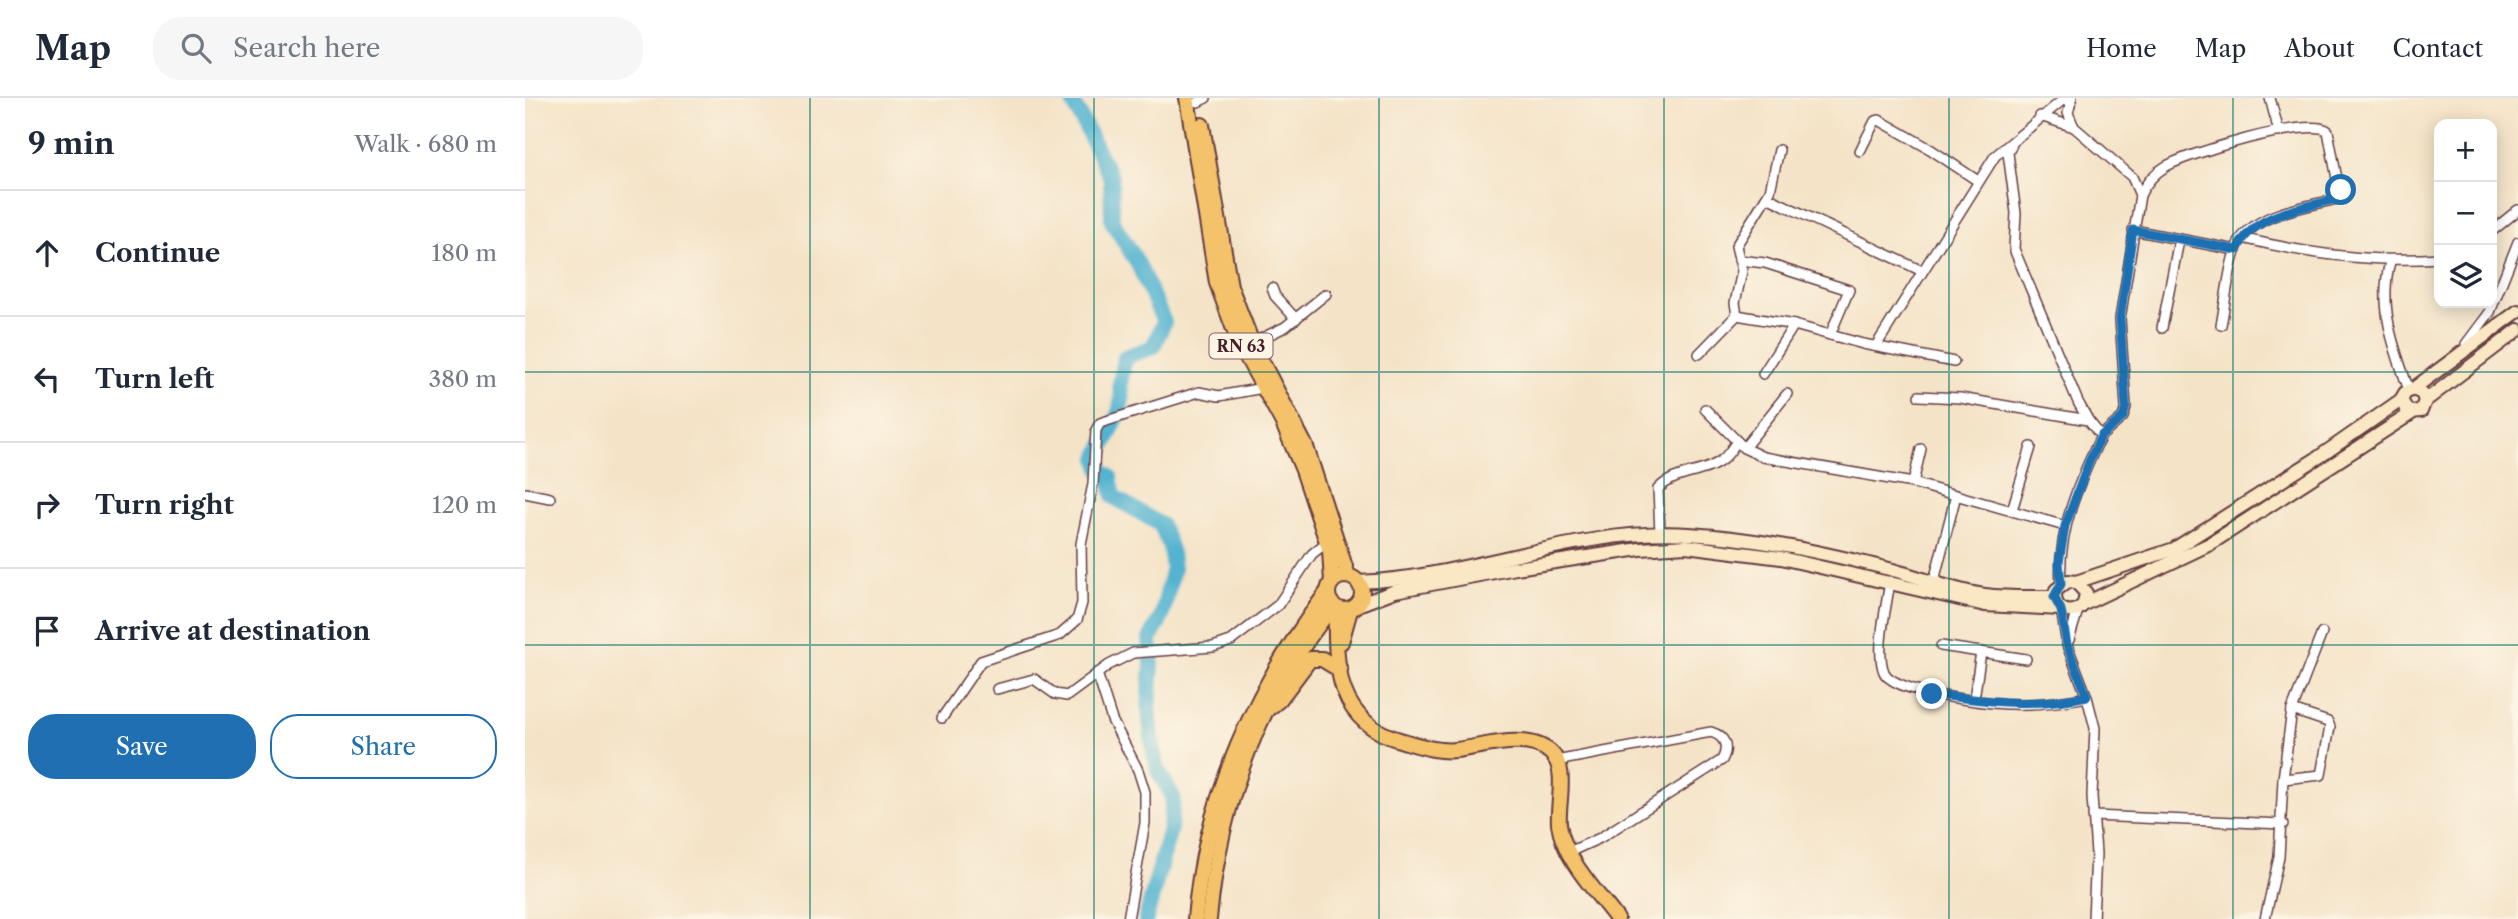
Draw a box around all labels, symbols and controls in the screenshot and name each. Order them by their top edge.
search box [153,17,643,80]
text: Map [35,28,111,69]
icon: search [177,29,215,67]
text: Search here [233,32,380,64]
text: Home [2086,34,2157,63]
text: Map [2195,34,2246,63]
text: About [2284,34,2355,63]
text: Contact [2393,34,2483,63]
map controls [2434,119,2497,308]
button: + [2434,119,2497,182]
text: 9 min [28,125,115,162]
text: Walk · 680 m [354,130,497,158]
route start [2325,174,2356,205]
button: − [2434,182,2497,245]
icon: ahead [28,234,66,272]
text: Continue [95,237,220,269]
text: 180 m [432,239,497,267]
button: layers [2434,245,2497,308]
road number: RN 63 [1209,334,1273,358]
icon: left [28,360,66,398]
text: Turn left [95,363,214,395]
text: 380 m [429,365,497,393]
icon: right [28,486,66,524]
text: Turn right [95,489,234,521]
text: 120 m [432,491,497,519]
icon: arrive [28,612,66,650]
text: Arrive at destination [95,615,370,647]
route end [1916,678,1947,709]
button: Save [28,714,256,779]
button: Share [270,714,497,779]

